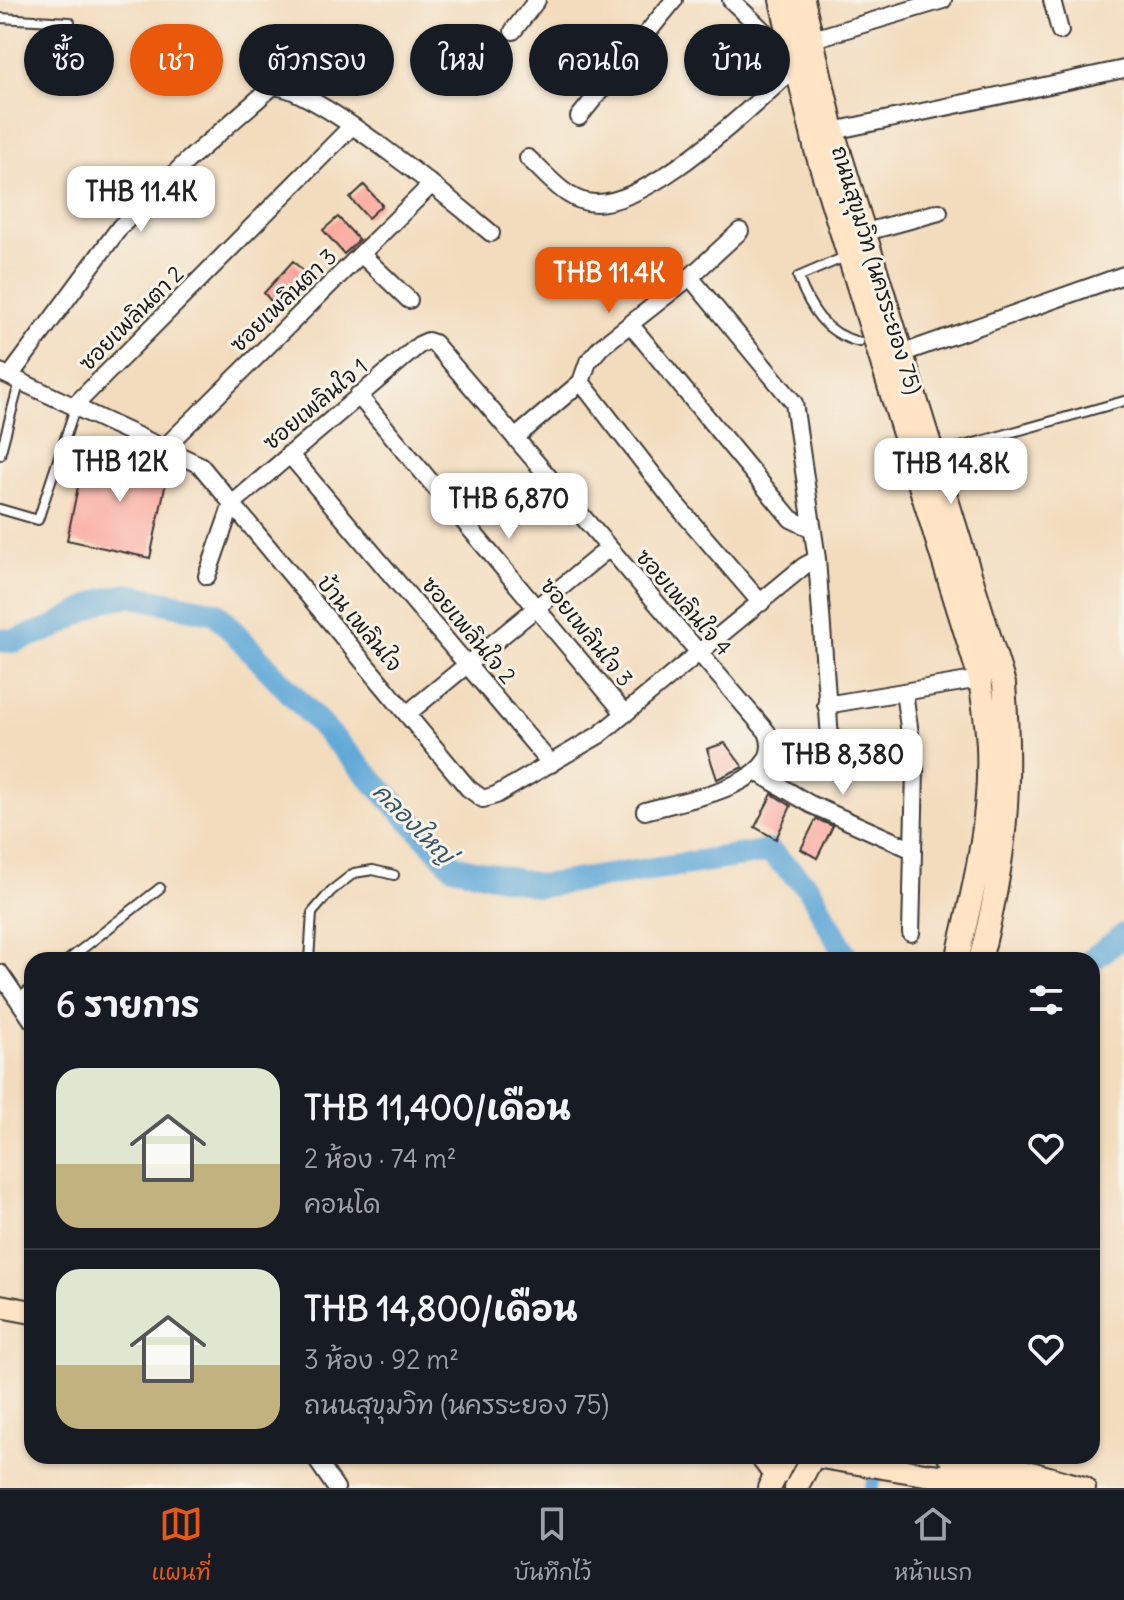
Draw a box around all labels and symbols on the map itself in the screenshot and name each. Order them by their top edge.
street label: ถนนสุขุมวิท (นครระยอง 75) [823,142,928,398]
pin: THB 11.4K [49,166,233,234]
street label: ซอยเพลินตา 3 [224,242,342,358]
pin: THB 11.4K [517,247,701,315]
street label: ซอยเพลินตา 2 [73,260,189,376]
street label: ซอยเพลินใจ 1 [257,352,373,456]
pin: THB 12K [46,436,194,504]
pin: THB 14.8K [859,438,1043,506]
pin: THB 6,870 [417,473,601,541]
street label: ซอยเพลินใจ 4 [630,543,738,661]
street label: บ้าน เพลินใจ [311,569,409,677]
street label: ซอยเพลินใจ 2 [416,571,522,689]
street label: ซอยเพลินใจ 3 [535,572,639,692]
pin: THB 8,380 [751,729,935,797]
water label: คลองใหญ่ [367,776,464,873]

